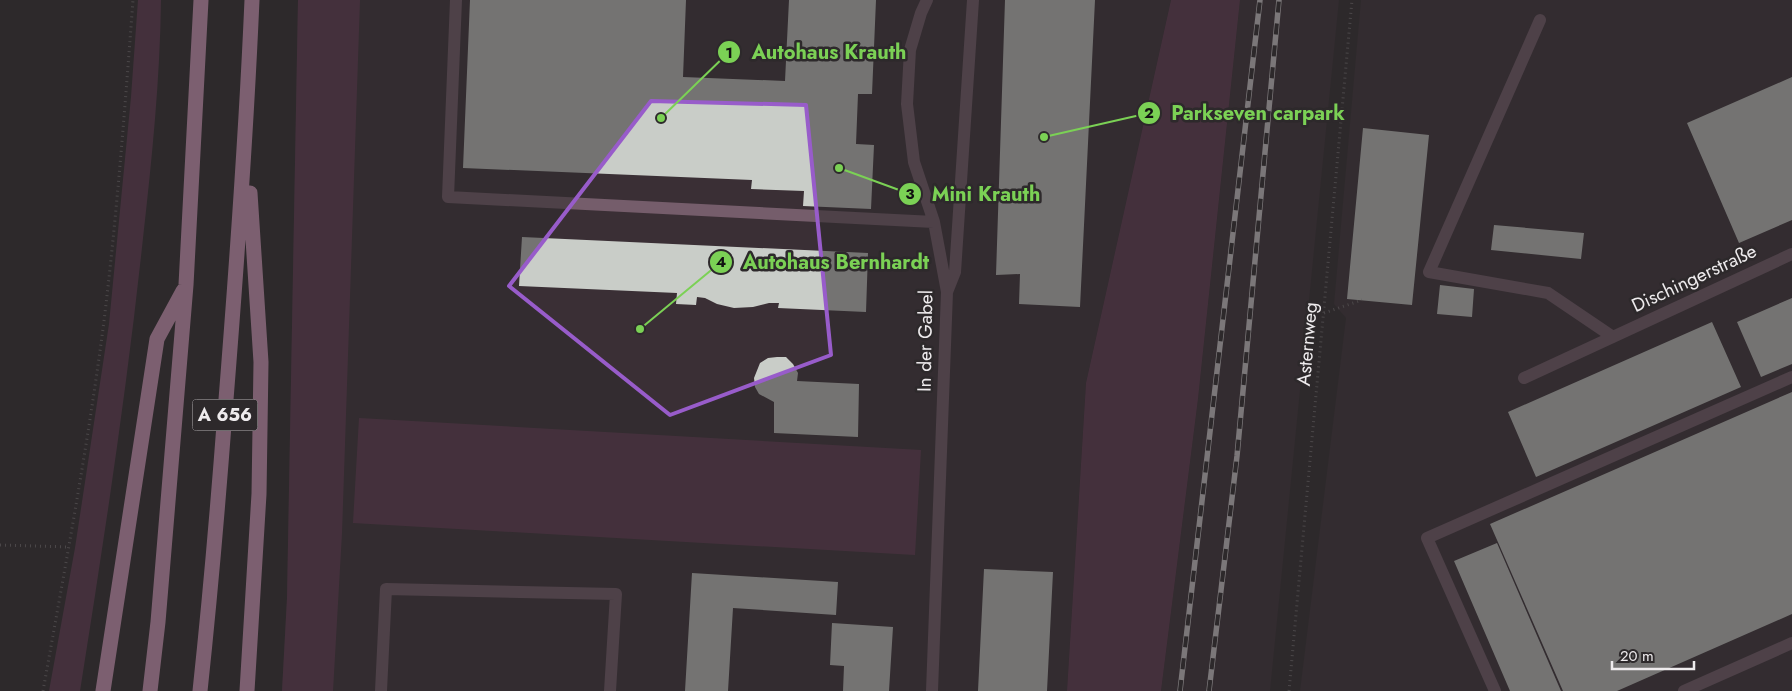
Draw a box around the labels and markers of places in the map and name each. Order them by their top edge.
callout: Autohaus Krauth [716,35,916,70]
callout: Parkseven carpark [1136,96,1355,131]
callout: Mini Krauth [897,176,1051,211]
callout: Autohaus Bernhardt [708,244,940,279]

